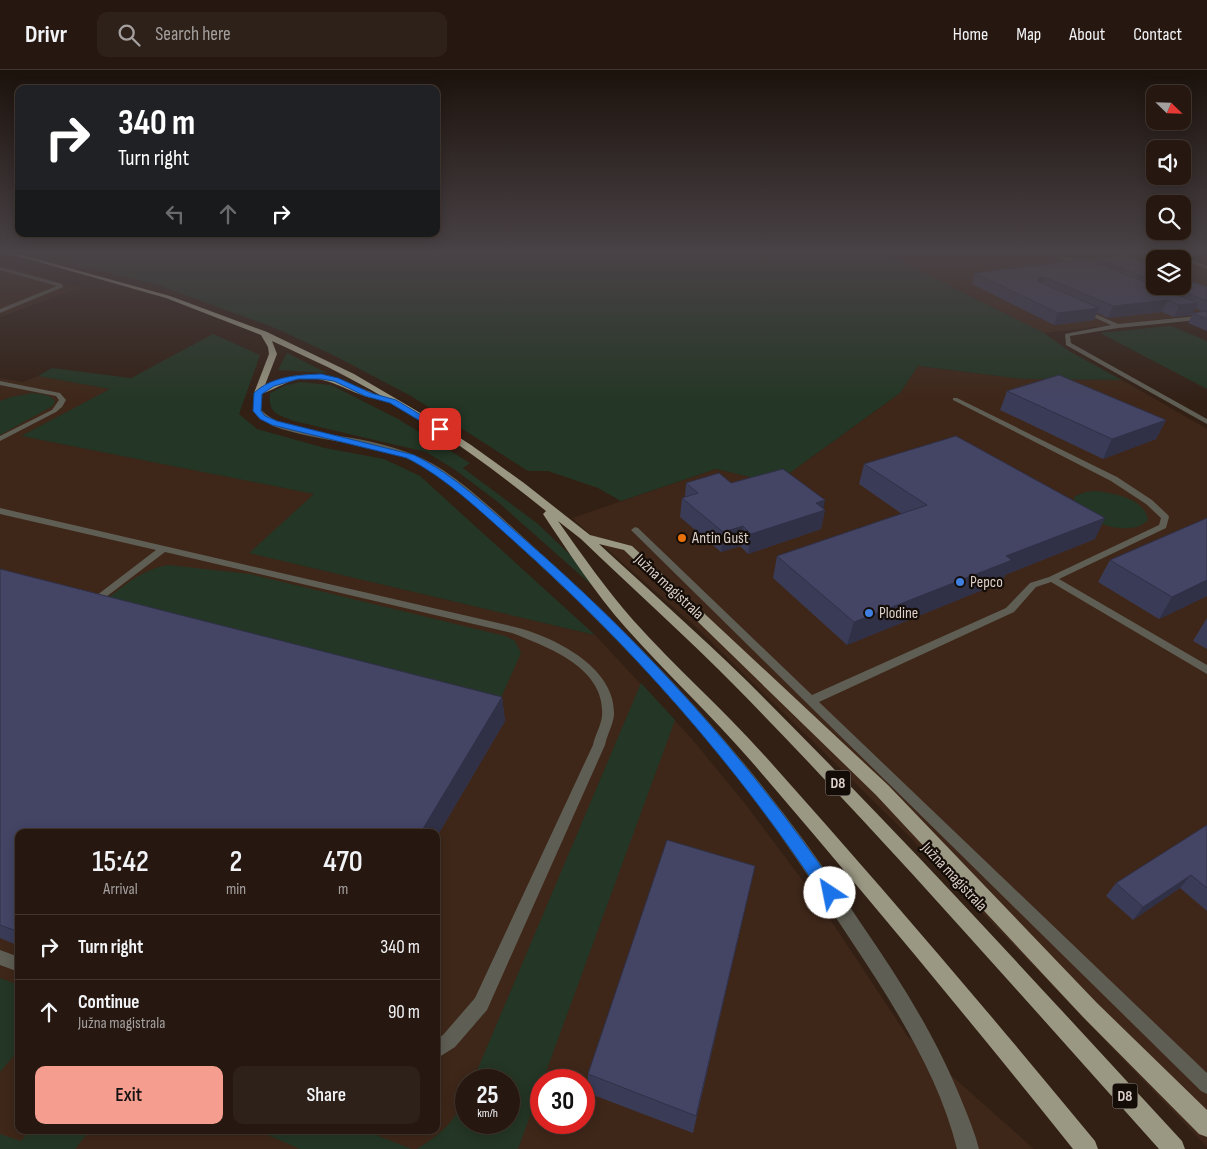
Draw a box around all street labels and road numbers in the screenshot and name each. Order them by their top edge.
street label: Južna magistrala [630,550,707,624]
road number: D8 [826,770,850,796]
street label: Južna magistrala [917,838,991,915]
road number: D8 [1112,1084,1138,1108]

